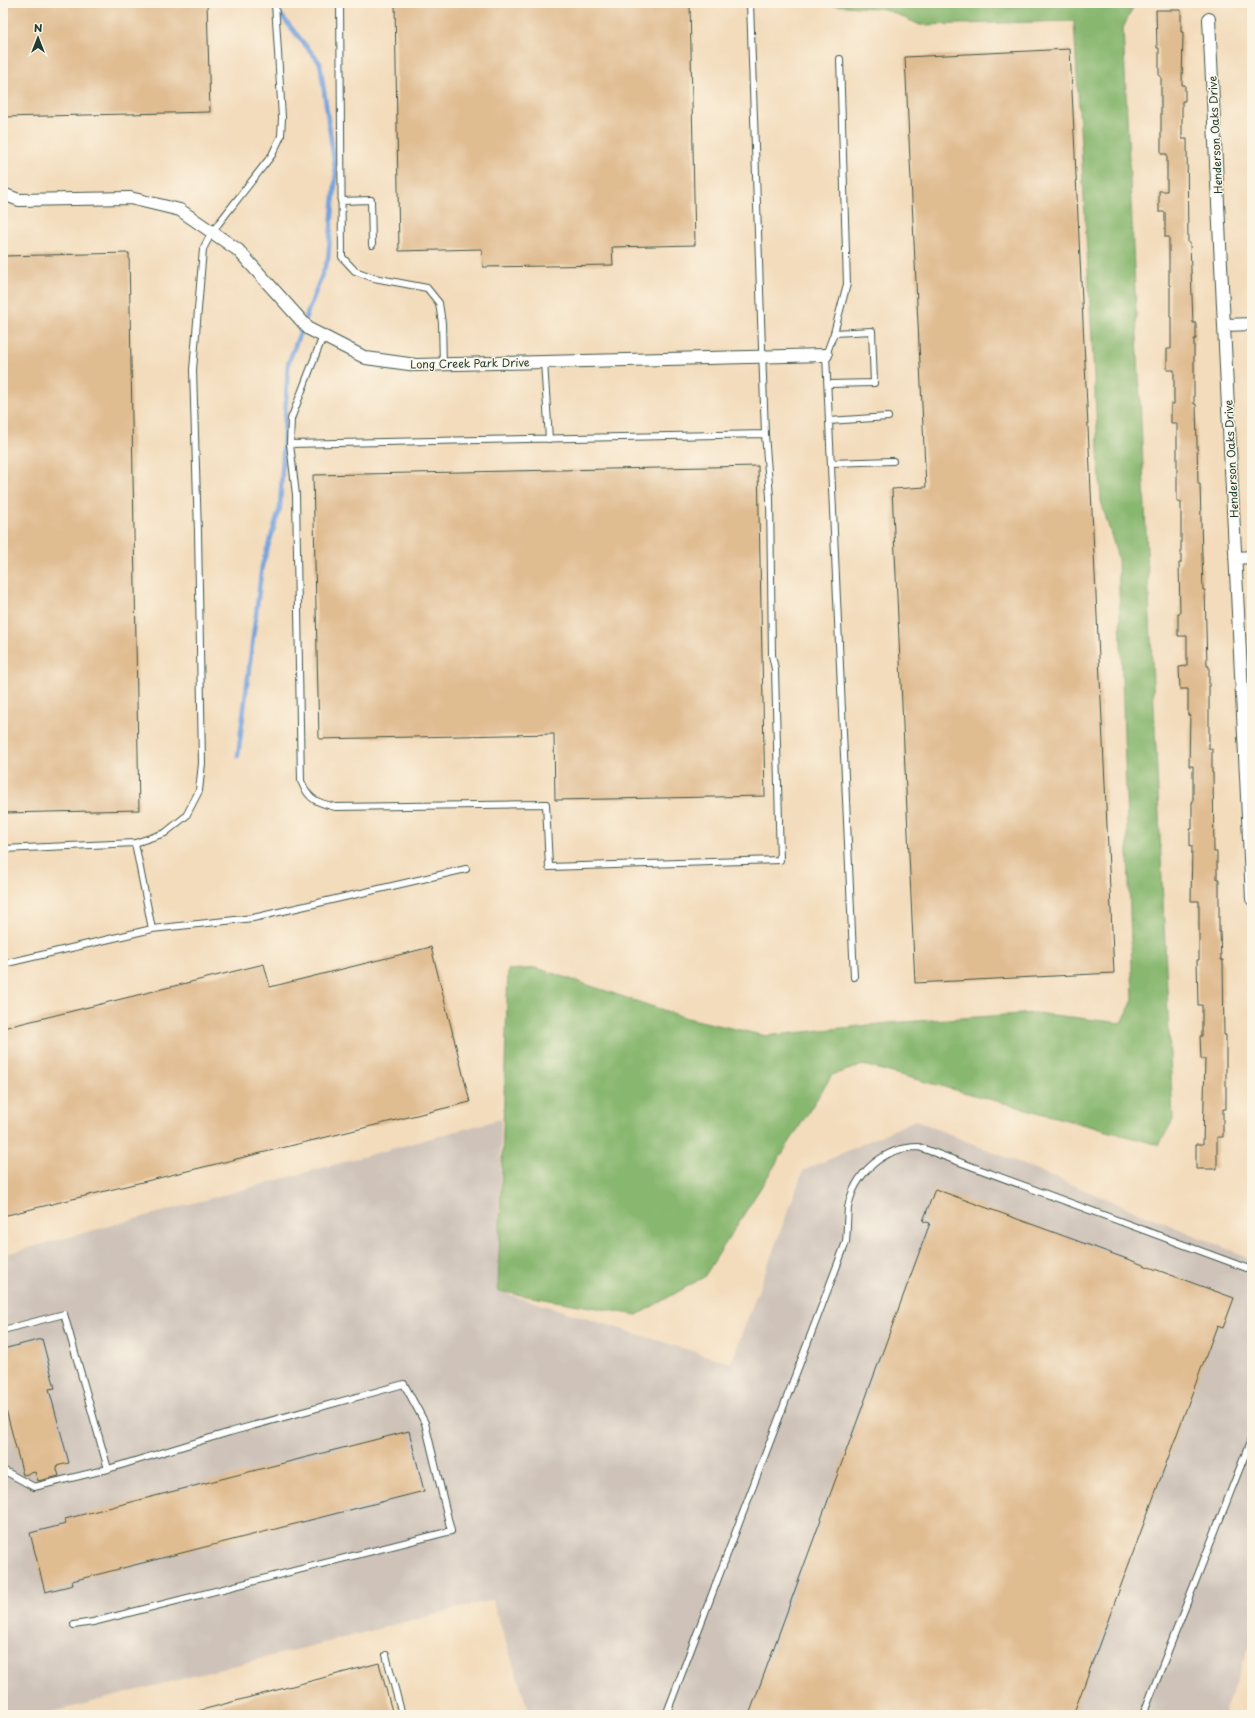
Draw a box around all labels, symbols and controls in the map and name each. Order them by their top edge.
north arrow [18,18,58,58]
text: N [34,19,43,36]
street label: Henderson Oaks Drive [1203,75,1227,195]
street label: Long Creek Park Drive [410,353,530,373]
street label: Henderson Oaks Drive [1219,399,1243,519]

